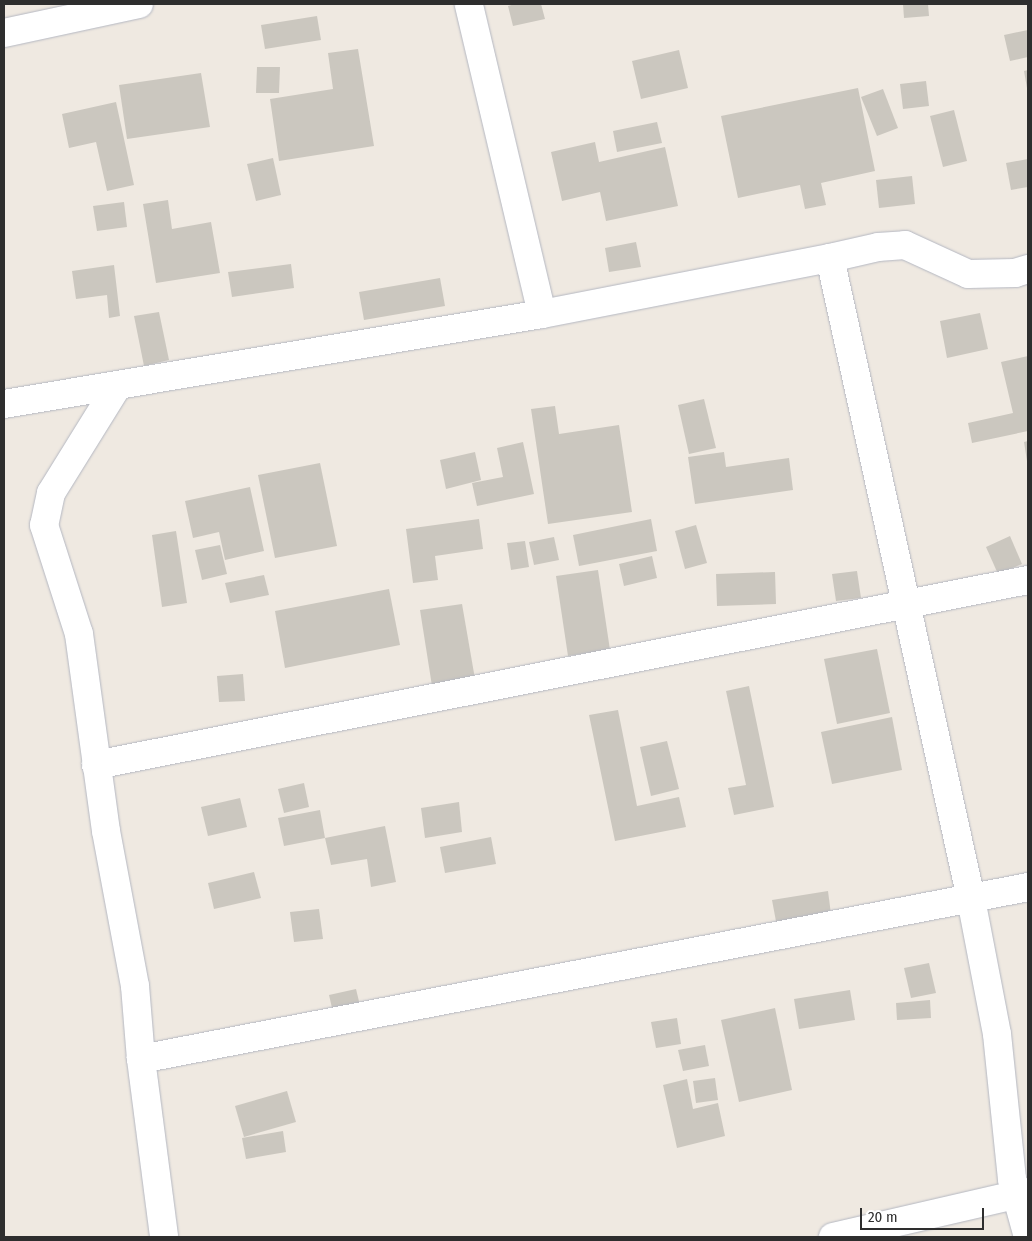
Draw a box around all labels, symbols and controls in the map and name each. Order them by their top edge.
scale bar [862,1198,986,1230]
text: 20 m [868,1208,898,1226]

